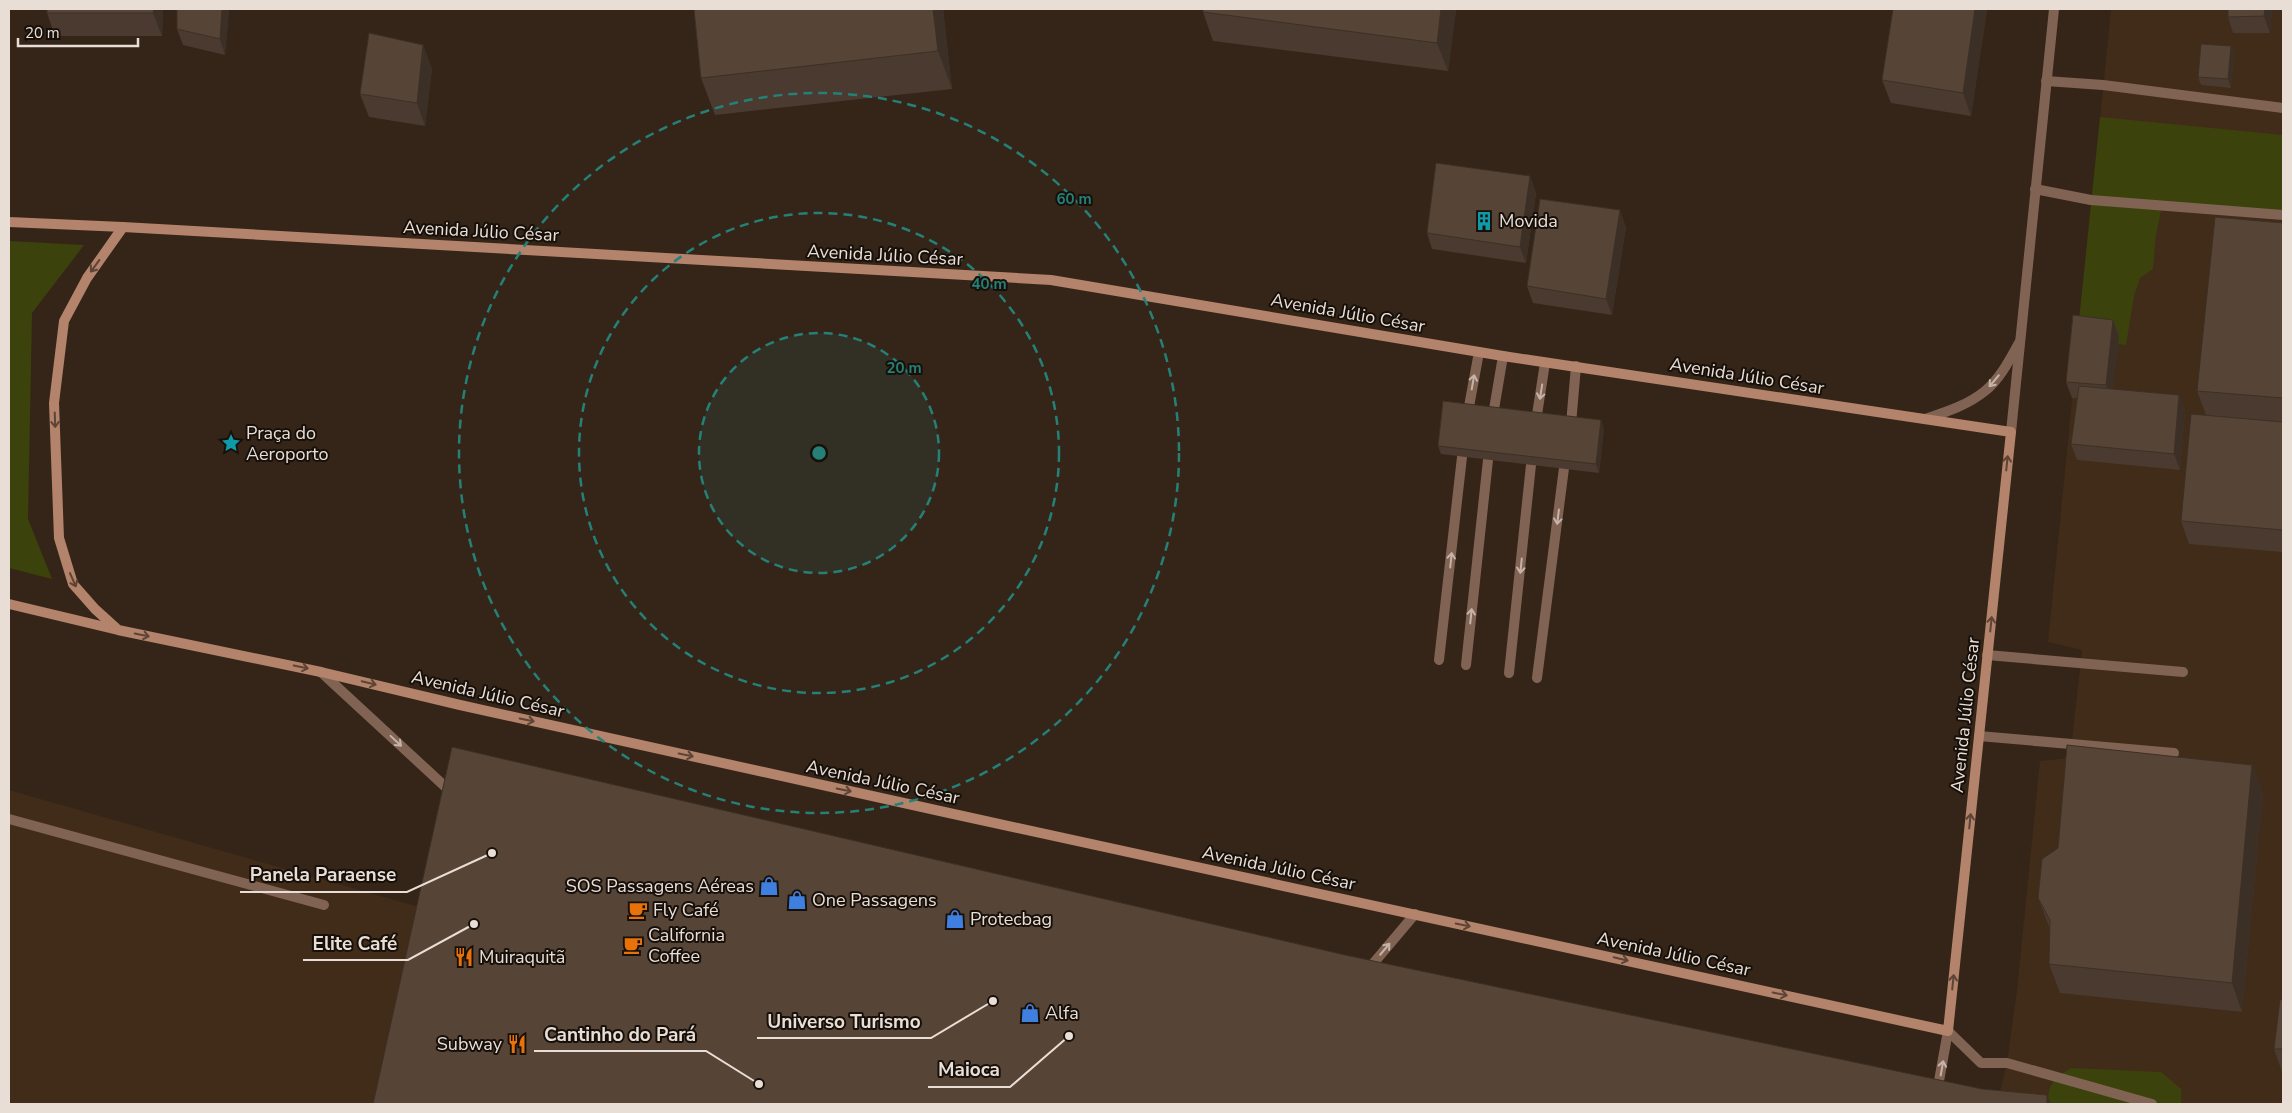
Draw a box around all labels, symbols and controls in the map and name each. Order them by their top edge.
scale bar [18,15,138,47]
text: 20 m [25,23,60,43]
text: 60 m [1056,189,1092,209]
place label: Movida [1499,209,1558,233]
building icon: Movida [1473,210,1495,232]
street label: Avenida Júlio César [402,215,560,247]
street label: Avenida Júlio César [806,239,964,271]
one-way arrow [90,259,100,273]
text: 40 m [971,274,1007,294]
street label: Avenida Júlio César [1269,288,1428,338]
street label: Avenida Júlio César [1668,352,1827,400]
text: 20 m [886,358,922,378]
one-way arrow [1469,374,1479,390]
one-way arrow [1989,374,2000,387]
one-way arrow [1535,383,1545,399]
one-way arrow [50,412,60,428]
place label: Praça do Aeroporto [246,421,329,466]
place icon: Praça do Aeroporto [220,432,242,454]
centre of rings [810,444,828,462]
one-way arrow [2003,455,2012,471]
one-way arrow [1553,508,1563,524]
one-way arrow [1446,552,1456,568]
one-way arrow [1516,557,1526,573]
one-way arrow [68,572,78,587]
one-way arrow [1466,609,1476,625]
one-way arrow [1986,616,1995,632]
one-way arrow [133,630,149,640]
street label: Avenida Júlio César [1945,636,1985,794]
one-way arrow [292,663,308,673]
street label: Avenida Júlio César [409,665,567,723]
one-way arrow [360,679,376,688]
one-way arrow [519,716,535,725]
one-way arrow [389,735,402,746]
one-way arrow [677,751,693,760]
street label: Avenida Júlio César [804,754,962,810]
one-way arrow [836,786,852,795]
one-way arrow [1965,813,1975,829]
street label: Avenida Júlio César [1200,840,1358,896]
callout: Panela Paraense [240,858,407,892]
text: Panela Paraense [250,862,396,888]
place label: SOS Passagens Aéreas [566,874,754,898]
shop icon: SOS Passagens Aéreas [758,875,780,897]
place label: One Passagens [812,888,937,912]
shop icon: One Passagens [786,889,808,911]
place label: Fly Café [653,898,719,922]
cafe icon: Fly Café [627,899,649,921]
place label: Protecbag [970,907,1052,931]
shop icon: Protecbag [944,908,966,930]
one-way arrow [1454,920,1470,930]
place label: California Coffee [648,923,725,968]
callout: Elite Café [303,926,408,960]
street label: Avenida Júlio César [1595,926,1753,982]
text: Elite Café [313,931,397,957]
cafe icon: California Coffee [622,934,644,956]
one-way arrow [1380,943,1391,956]
place label: Muiraquitã [479,945,565,969]
restaurant icon: Muiraquitã [453,946,475,968]
one-way arrow [1613,955,1629,964]
one-way arrow [1948,975,1958,991]
one-way arrow [1772,990,1788,999]
place label: Alfa [1045,1001,1079,1025]
shop icon: Alfa [1019,1002,1041,1024]
callout: Universo Turismo [757,1004,931,1038]
text: Universo Turismo [767,1009,921,1035]
callout: Cantinho do Pará [534,1017,706,1051]
text: Cantinho do Pará [544,1022,696,1048]
place label: Subway [437,1032,503,1056]
restaurant icon: Subway [506,1033,528,1055]
callout: Maioca [928,1053,1010,1087]
text: Maioca [938,1057,1000,1083]
one-way arrow [1937,1060,1947,1076]

